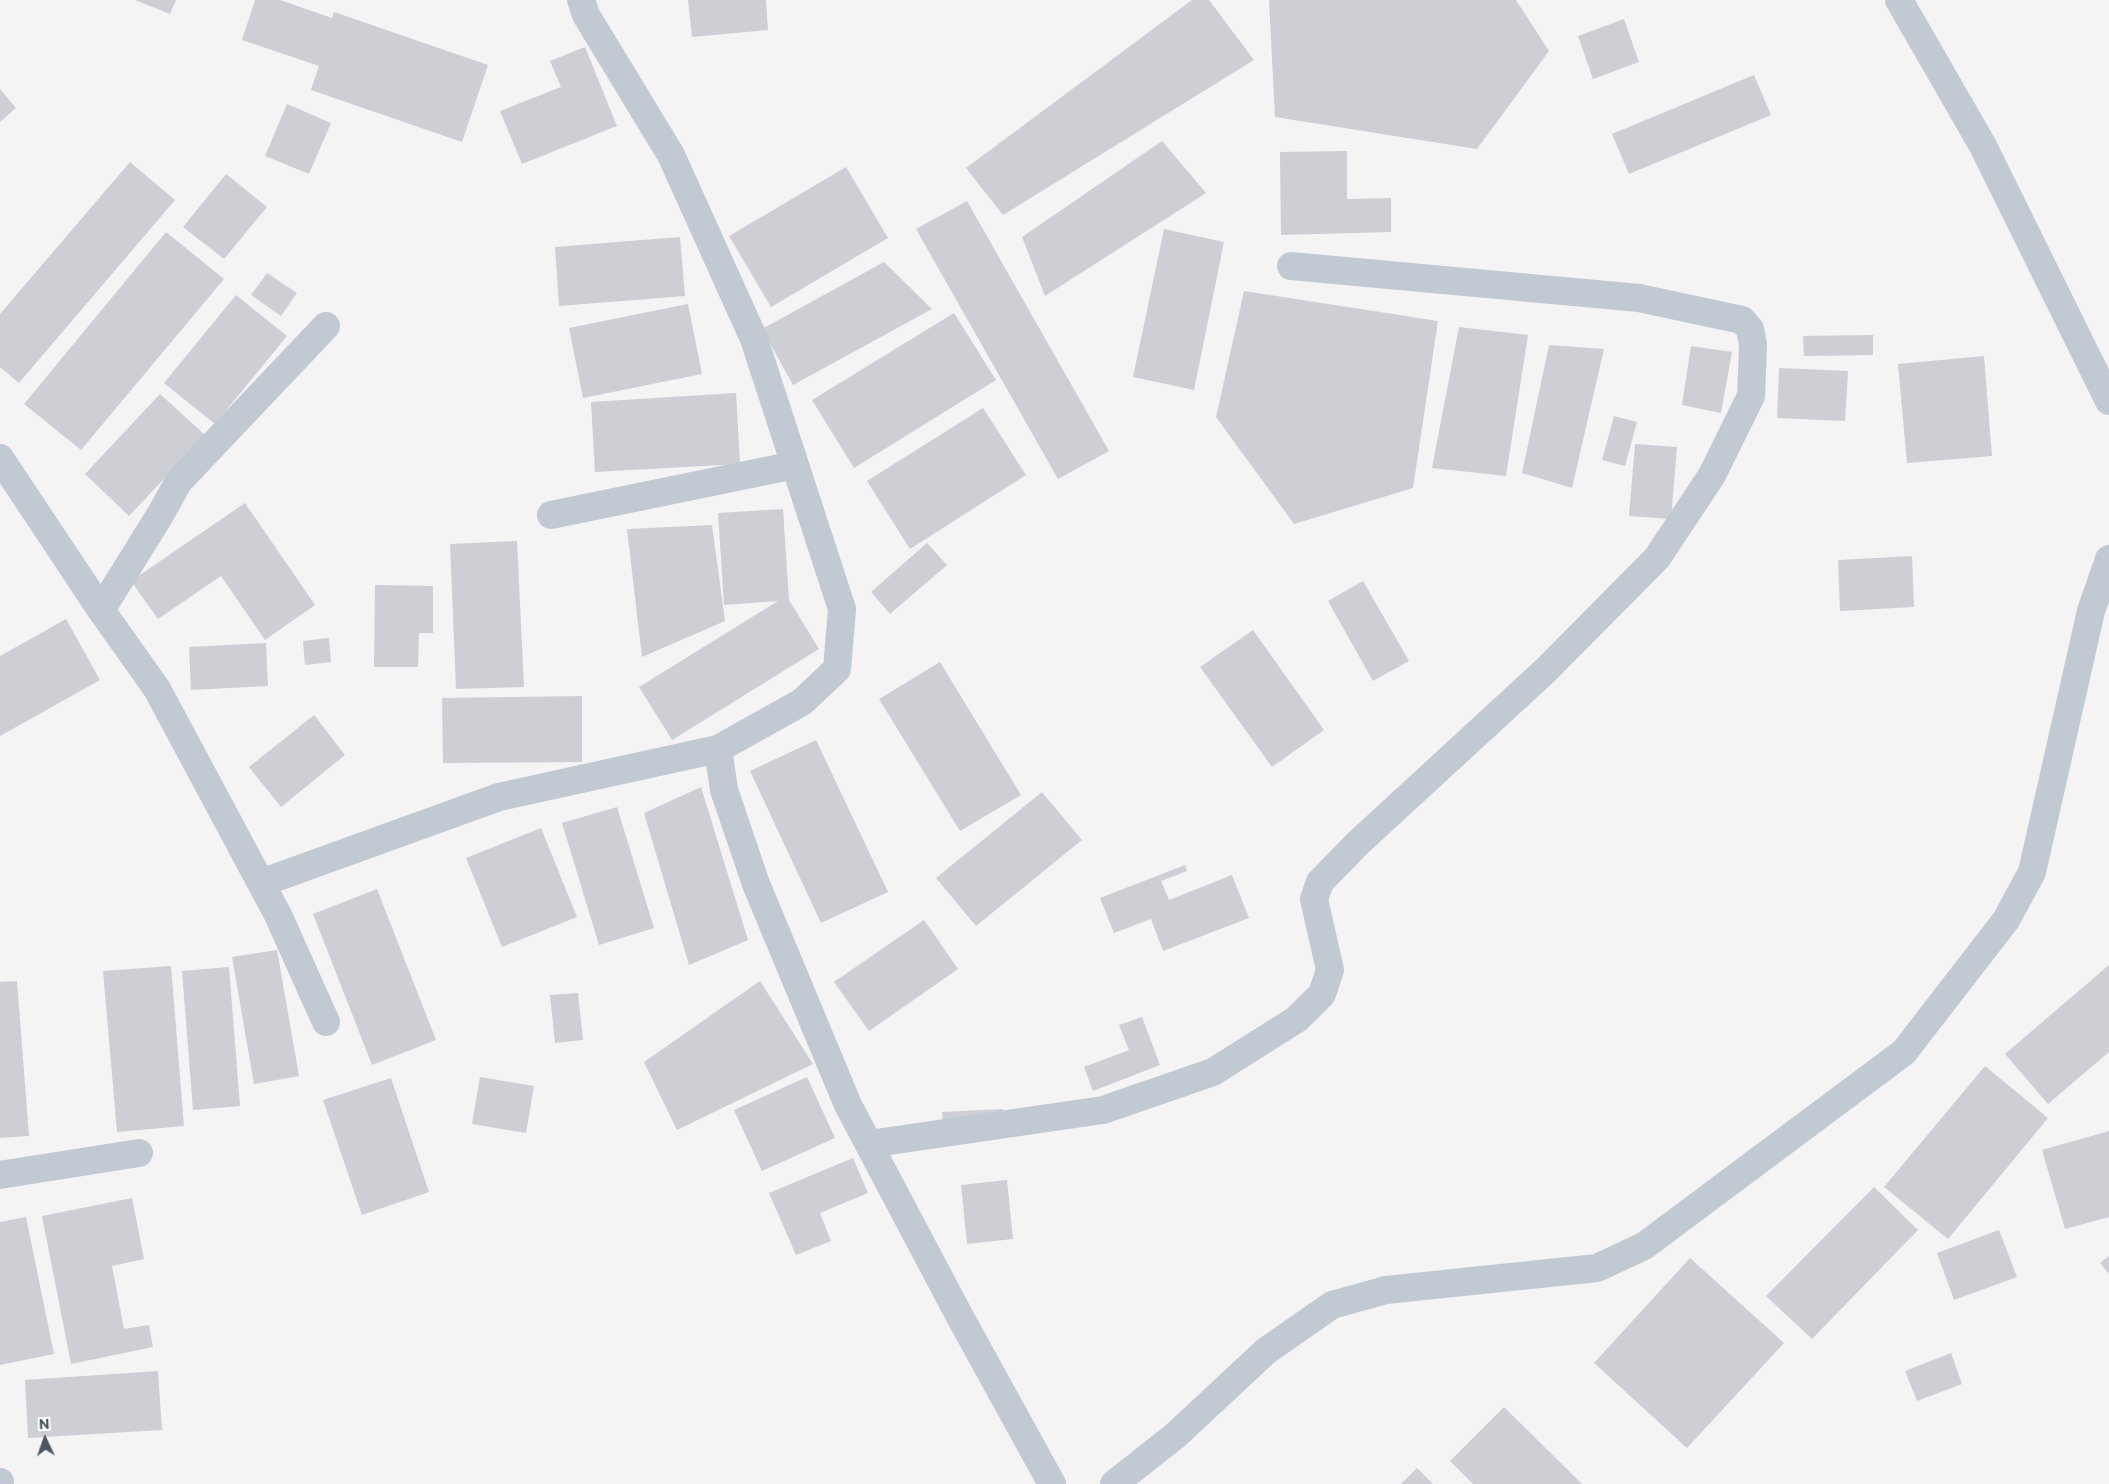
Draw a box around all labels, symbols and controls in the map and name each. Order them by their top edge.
north arrow [20,1414,70,1464]
text: N [39,1415,50,1432]

